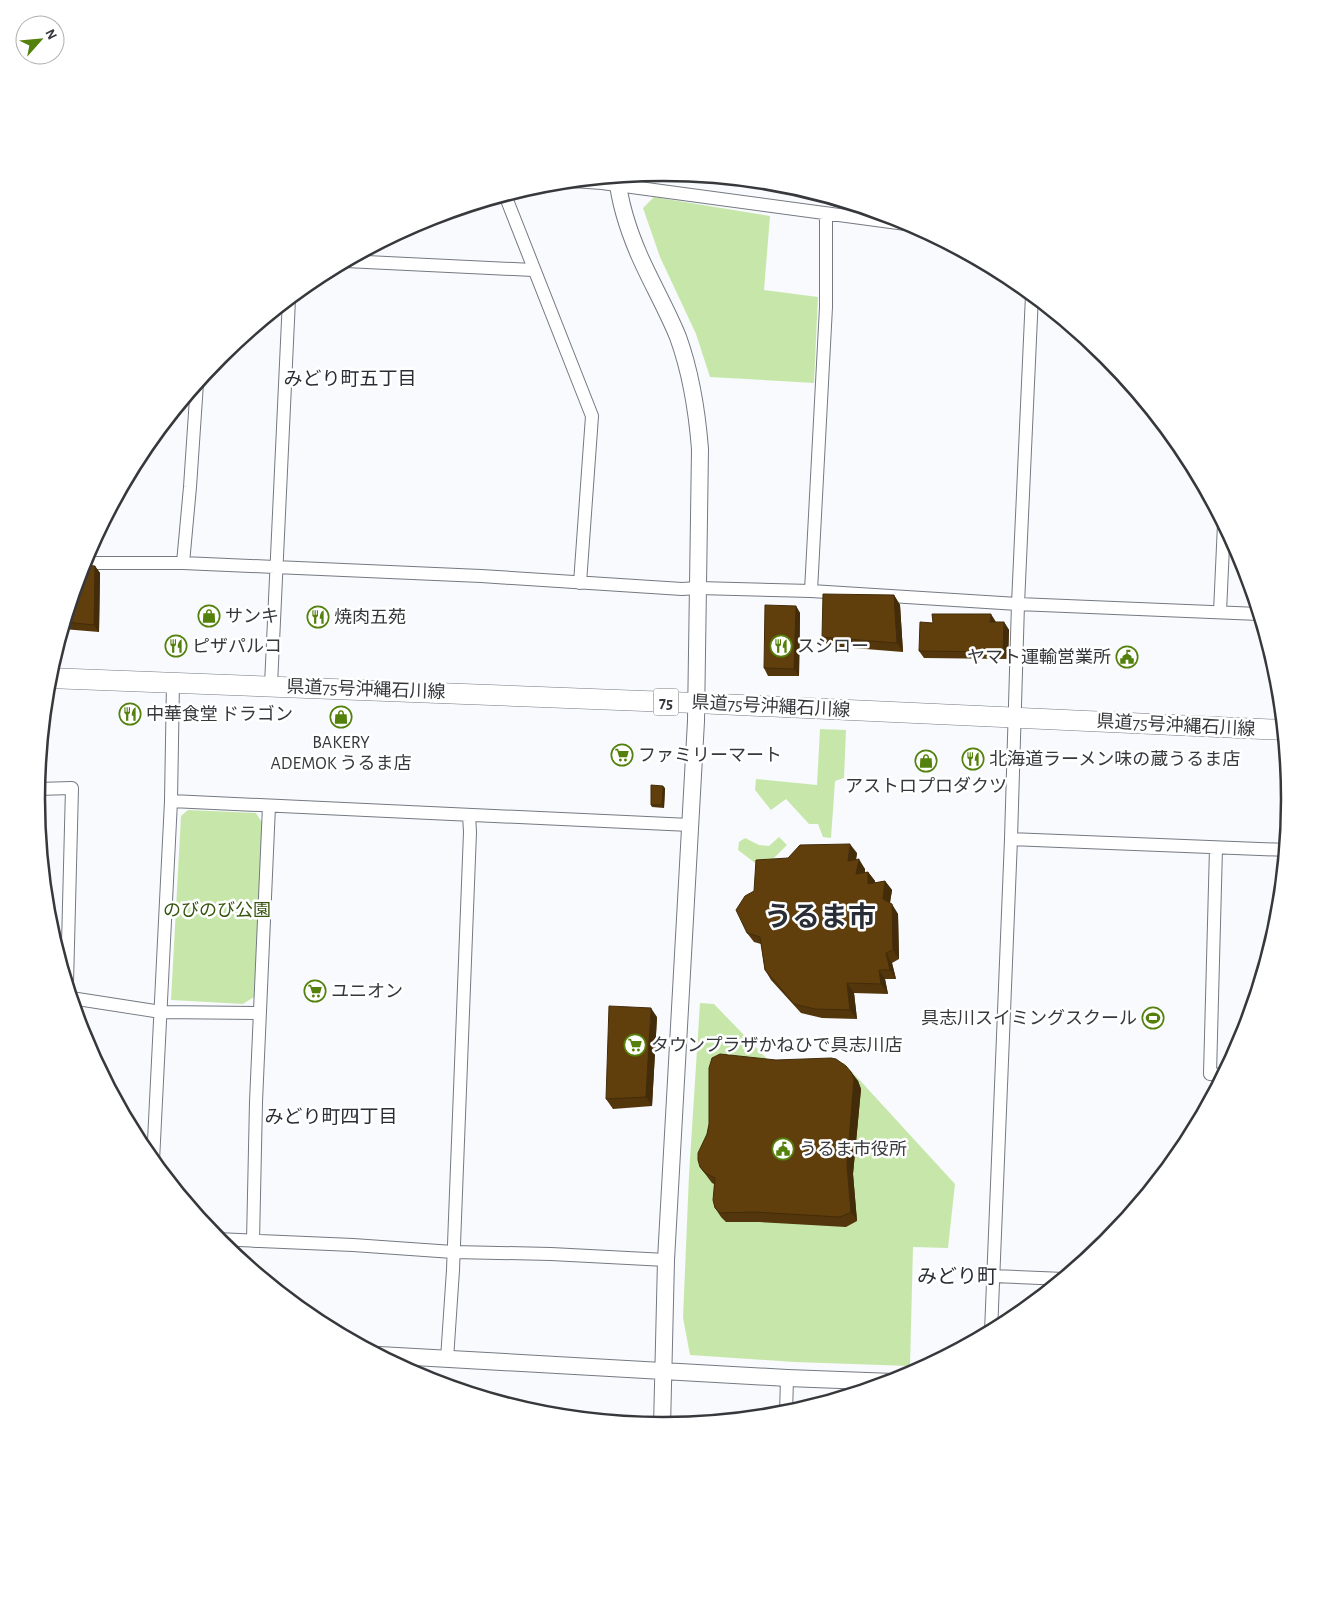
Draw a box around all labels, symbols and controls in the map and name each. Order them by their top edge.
north arrow [15,15,65,65]
text: N [42,27,59,42]
district label: みどり町五丁目 [283,369,417,389]
shop icon: サンキ [197,604,221,628]
restaurant icon: 焼肉五苑 [306,605,330,629]
place label: サンキ [225,607,279,626]
place label: 焼肉五苑 [334,608,406,627]
restaurant icon: ピザパルコ [164,634,188,658]
restaurant icon: スシロー [769,634,793,658]
place label: ピザパルコ [192,637,282,656]
place label: スシロー [797,638,869,656]
public building icon: ヤマト運輸営業所 [1115,645,1139,669]
place label: ヤマト運輸営業所 [967,647,1111,667]
street label: 県道75号沖縄石川線 [286,676,446,702]
road number: 75 [654,689,678,716]
street label: 県道75号沖縄石川線 [691,692,851,720]
restaurant icon: 中華食堂 ドラゴン [118,702,142,726]
place label: 中華食堂 ドラゴン [146,704,293,724]
shop icon: BAKERY ADEMOK うるま店 [329,705,353,729]
street label: 県道75号沖縄石川線 [1096,711,1256,739]
place label: BAKERY ADEMOK うるま店 [270,734,412,773]
supermarket icon: ファミリーマート [610,743,634,767]
place label: ファミリーマート [638,747,782,765]
restaurant icon: 北海道ラーメン味の蔵うるま店 [961,747,985,771]
shop icon: アストロプロダクツ [914,749,938,773]
place label: 北海道ラーメン味の蔵うるま店 [989,749,1240,769]
place label: アストロプロダクツ [845,776,1007,796]
park label: のびのび公園 [163,901,271,920]
district label: うるま市 [764,902,876,932]
supermarket icon: ユニオン [303,979,327,1003]
place label: ユニオン [331,983,403,1001]
sports icon: 具志川スイミングスクール [1141,1006,1165,1030]
place label: 具志川スイミングスクール [921,1008,1137,1028]
supermarket icon: タウンプラザかねひで具志川店 [623,1033,647,1057]
place label: タウンプラザかねひで具志川店 [651,1036,902,1055]
district label: みどり町四丁目 [264,1107,398,1127]
public building icon: うるま市役所 [771,1137,795,1161]
place label: うるま市役所 [799,1140,907,1159]
district label: みどり町 [917,1266,997,1287]

